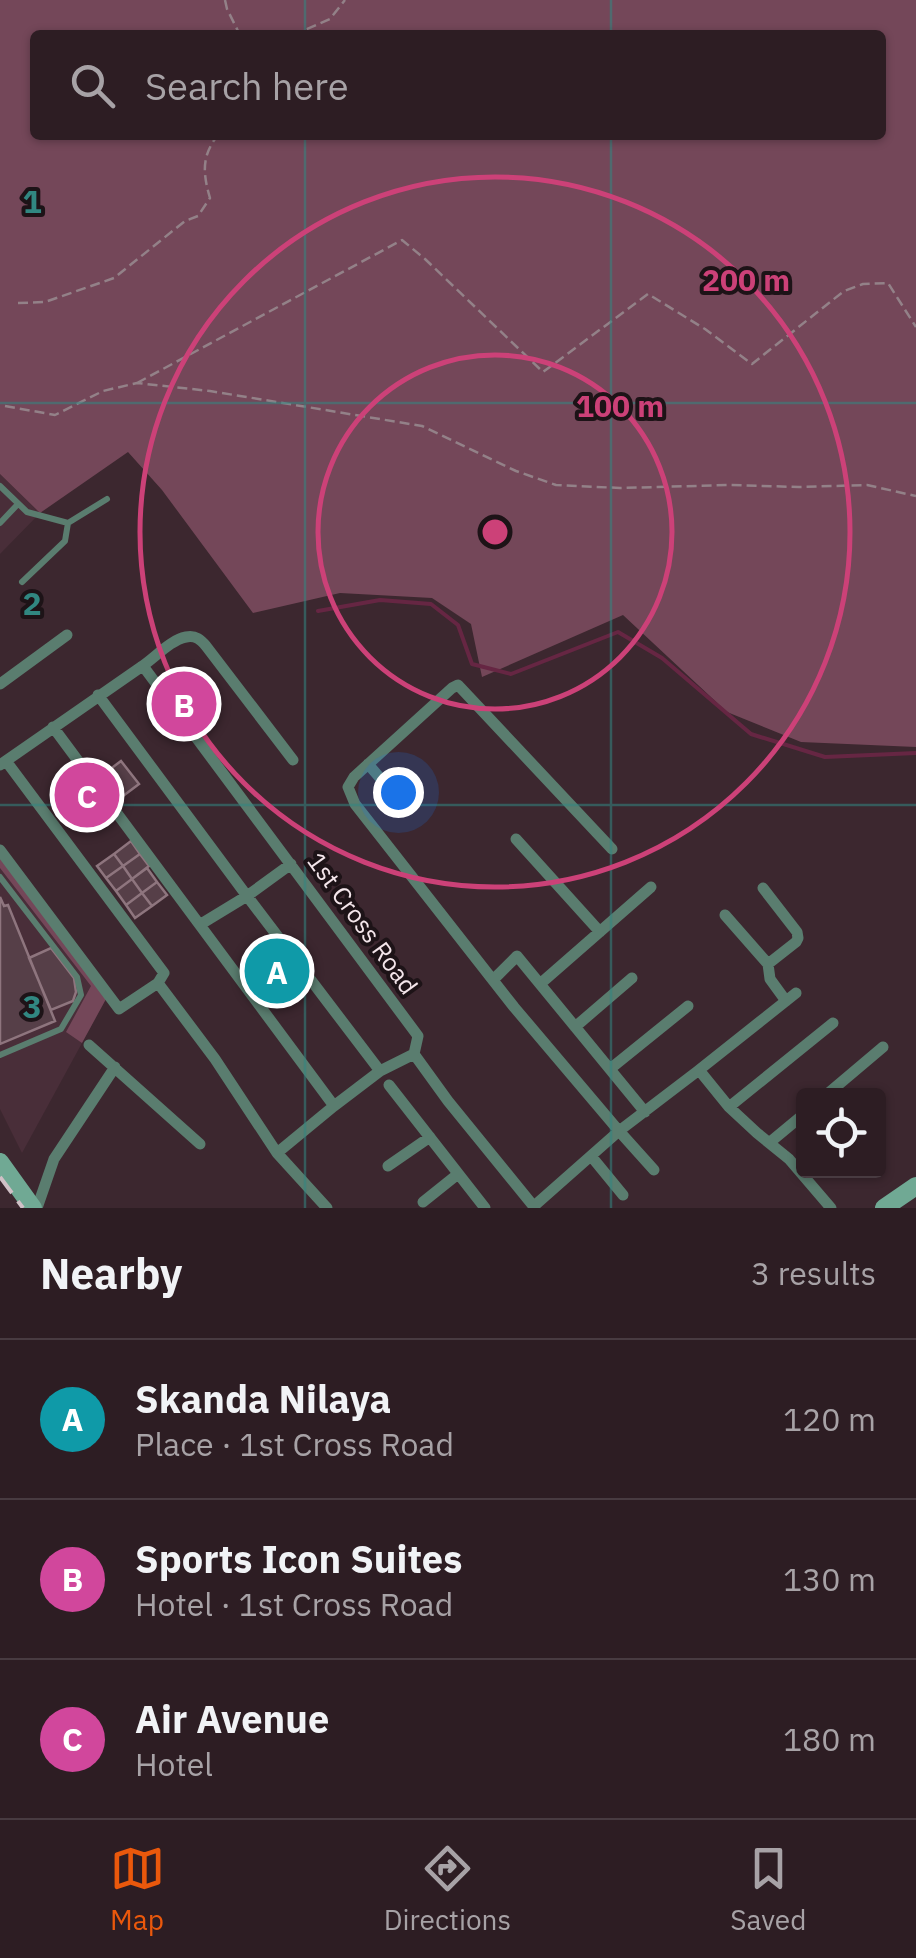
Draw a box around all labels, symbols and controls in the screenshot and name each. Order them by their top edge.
search box [30,30,886,140]
icon: search [65,58,120,113]
text: Search here [145,61,349,110]
text: 1 [22,180,42,222]
text: 200 m [702,260,790,299]
text: 100 m [576,386,664,425]
centre of rings [477,514,513,550]
text: 2 [22,582,42,624]
pin: B [152,666,216,742]
pin: C [54,758,120,832]
your location [373,767,424,818]
street label: 1st Cross Road [300,845,426,1001]
pin: A [244,934,310,1008]
text: 3 [22,985,42,1027]
map controls [796,1088,886,1178]
button: locate [796,1088,886,1178]
text: Nearby [40,1246,182,1301]
text: 3 results [751,1252,876,1294]
text: Skanda Nilaya [135,1374,391,1423]
text: A [62,1398,83,1440]
text: 120 m [783,1398,876,1440]
text: Place · 1st Cross Road [135,1423,454,1465]
text: Sports Icon Suites [135,1534,462,1583]
text: B [62,1558,83,1600]
text: 130 m [783,1558,876,1600]
text: Hotel · 1st Cross Road [135,1583,453,1625]
text: Air Avenue [135,1694,329,1743]
text: C [62,1718,83,1760]
text: 180 m [783,1718,876,1760]
text: Hotel [135,1743,213,1785]
tab: Map [110,1841,165,1938]
tab: Directions [384,1841,511,1938]
tab: Saved [730,1841,806,1938]

